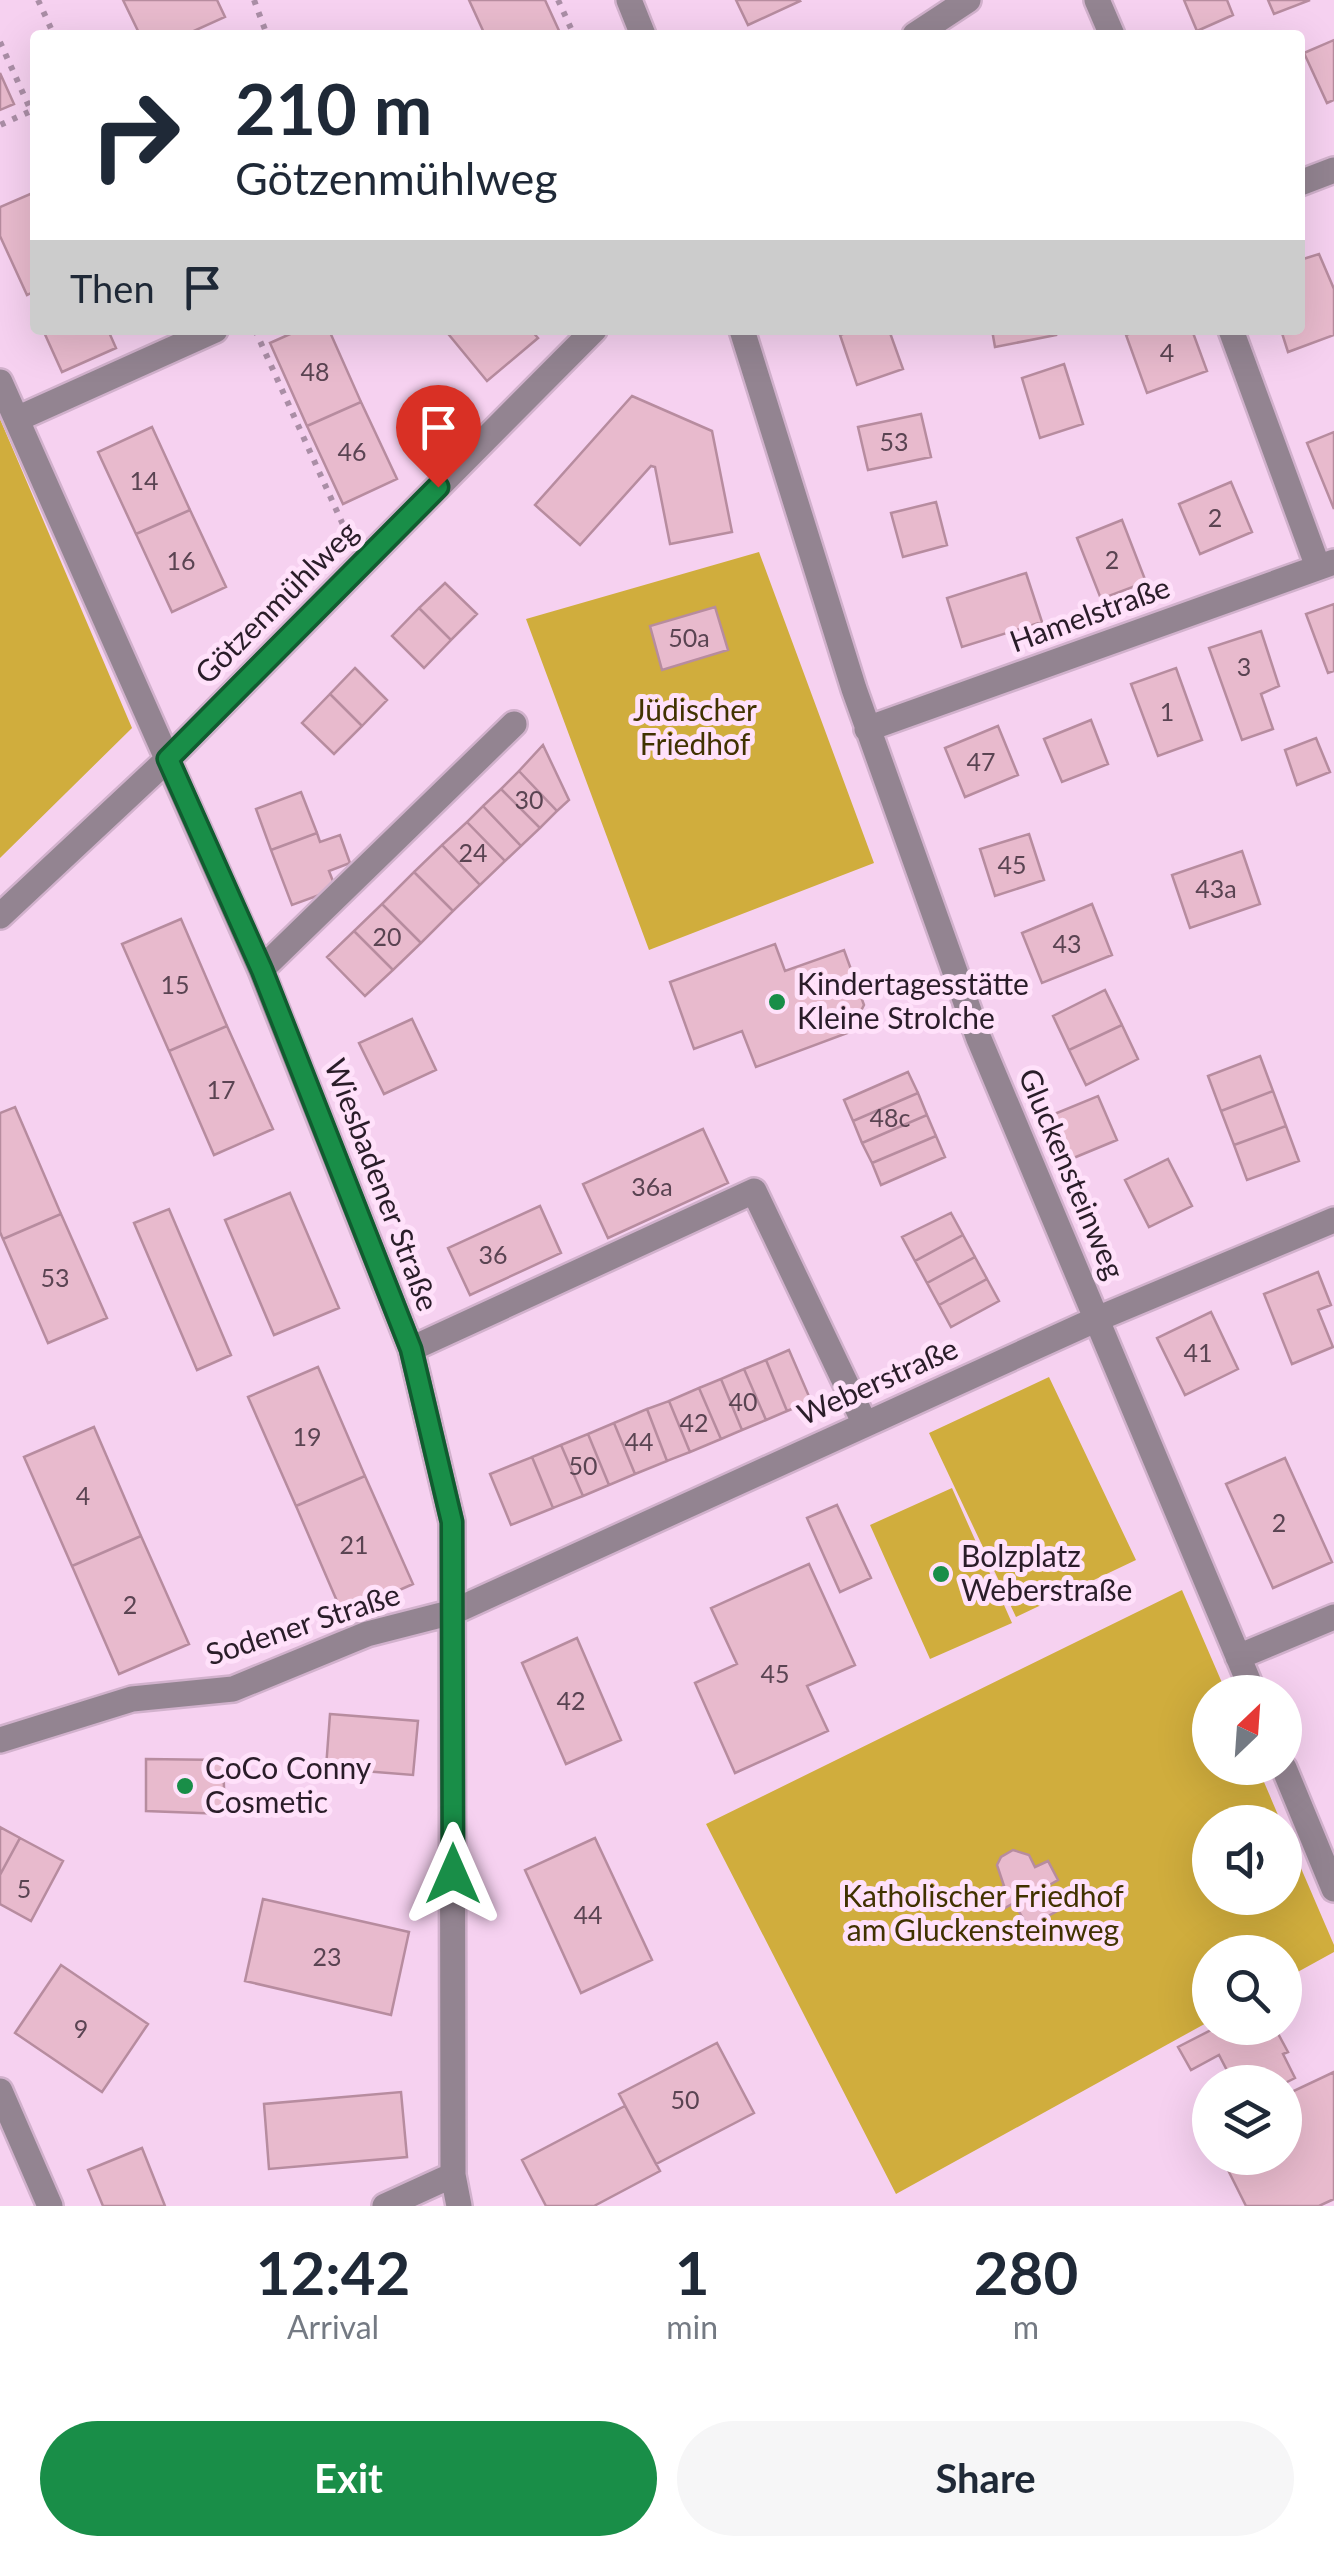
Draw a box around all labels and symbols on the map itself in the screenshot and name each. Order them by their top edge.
house number: 4 [1160,337,1174,367]
house number: 48 [300,356,330,386]
pin [396,385,481,488]
house number: 53 [879,426,909,456]
house number: 46 [337,436,367,466]
house number: 14 [129,465,159,495]
house number: 2 [1208,502,1222,532]
street label: Götzenmühlweg [187,513,364,690]
house number: 2 [1105,544,1119,574]
house number: 16 [166,545,196,575]
street label: Hamelstraße [1004,568,1174,659]
house number: 50a [668,622,710,652]
house number: 3 [1237,651,1251,681]
park label: Jüdischer Friedhof [633,691,757,761]
house number: 1 [1160,696,1174,726]
house number: 47 [966,746,996,776]
house number: 30 [514,784,544,814]
house number: 24 [458,837,488,867]
house number: 45 [997,849,1027,879]
house number: 43a [1195,873,1237,903]
house number: 20 [372,921,402,951]
house number: 43 [1052,928,1082,958]
place label: Kindertagesstätte Kleine Strolche [797,965,1029,1035]
house number: 15 [160,969,190,999]
marker: Kindertagesstätte Kleine Strolche [766,991,788,1013]
street label: Wiesbadener Straße [318,1053,448,1315]
street label: Gluckensteinweg [1012,1063,1133,1284]
house number: 17 [206,1074,236,1104]
house number: 48c [870,1102,911,1132]
house number: 36a [631,1171,673,1201]
house number: 36 [478,1239,508,1269]
house number: 53 [40,1262,70,1292]
street label: Weberstraße [792,1329,963,1431]
house number: 41 [1183,1337,1213,1367]
house number: 40 [728,1386,758,1416]
house number: 42 [679,1407,709,1437]
house number: 19 [292,1421,322,1451]
house number: 44 [624,1426,654,1456]
house number: 50 [568,1450,598,1480]
house number: 4 [76,1480,90,1510]
house number: 2 [1272,1507,1286,1537]
house number: 21 [339,1529,369,1559]
place label: Bolzplatz Weberstraße [961,1537,1132,1607]
marker: Bolzplatz Weberstraße [930,1563,952,1585]
street label: Sodener Straße [201,1575,404,1671]
house number: 2 [123,1589,137,1619]
house number: 45 [760,1658,790,1688]
north arrow [1192,1675,1302,1785]
house number: 42 [556,1685,586,1715]
place label: CoCo Conny Cosmetic [205,1749,372,1819]
marker: CoCo Conny Cosmetic [174,1775,196,1797]
position arrow [401,1822,505,1926]
house number: 5 [17,1873,31,1903]
park label: Katholischer Friedhof am Gluckensteinweg [842,1877,1124,1947]
house number: 44 [573,1899,603,1929]
house number: 23 [312,1941,342,1971]
house number: 9 [74,2013,88,2043]
house number: 50 [670,2084,700,2114]

